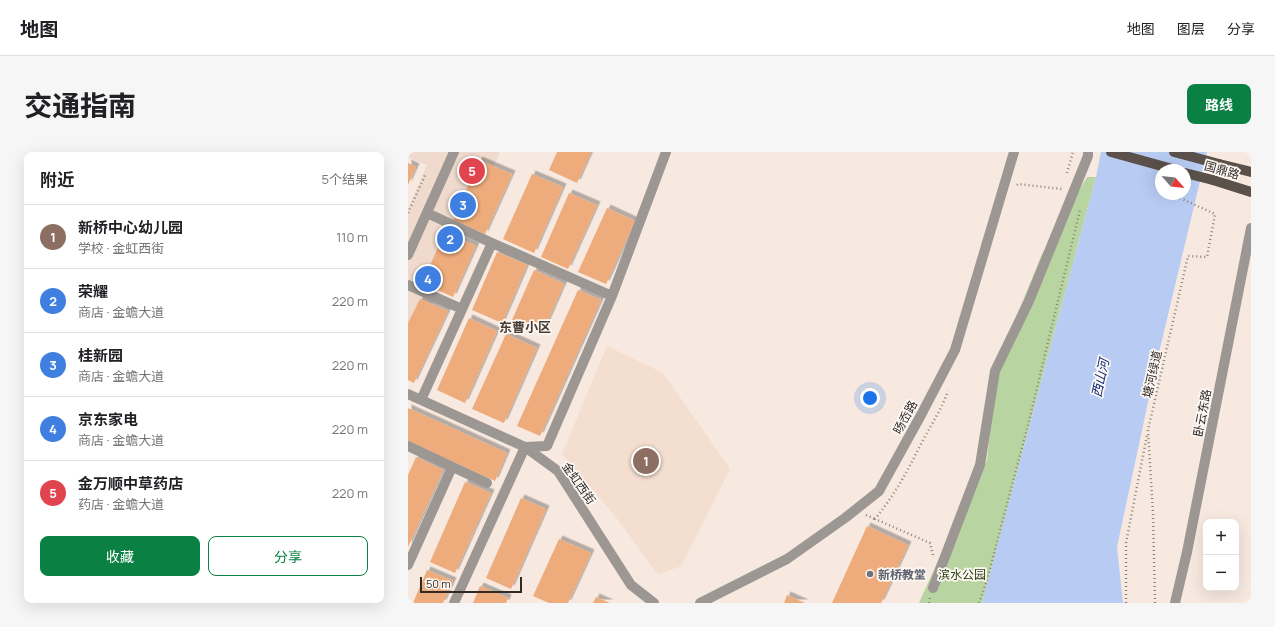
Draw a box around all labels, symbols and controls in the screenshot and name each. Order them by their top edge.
text: 地图 [20,16,58,42]
text: 地图 [1127,19,1155,38]
text: 图层 [1177,19,1205,38]
text: 分享 [1227,19,1255,38]
button: 路线 [1187,84,1251,124]
text: 交通指南 [24,86,136,124]
pin: 5 [459,156,485,186]
street label: 国鼎路 [1202,157,1242,183]
north arrow [1155,164,1191,200]
text: 附近 [40,168,74,191]
text: 5个结果 [321,170,368,188]
pin: 3 [450,190,476,220]
text: 新桥中心幼儿园 [78,217,183,238]
pin: 2 [437,224,463,254]
text: 1 [50,228,56,246]
text: 110 m [336,228,368,246]
text: 学校 · 金虹西街 [78,239,164,257]
pin: 4 [415,264,441,294]
text: 荣耀 [78,281,108,302]
text: 2 [49,292,57,310]
text: 220 m [332,292,368,310]
text: 商店 · 金蟾大道 [78,303,164,321]
district label: 东曹小区 [499,318,551,336]
text: 桂新园 [78,345,123,366]
street label: 塘河绿道 [1138,349,1166,399]
water label: 西山河 [1087,354,1113,399]
text: 3 [49,356,57,374]
text: 220 m [332,356,368,374]
text: 商店 · 金蟾大道 [78,367,164,385]
your location [860,388,880,408]
street label: 卧云东路 [1189,388,1215,438]
street label: 旸岙路 [889,397,921,437]
text: 京东家电 [78,409,138,430]
text: 4 [49,420,57,438]
text: 220 m [332,420,368,438]
text: 商店 · 金蟾大道 [78,431,164,449]
pin: 1 [633,446,659,476]
street label: 金虹西街 [558,458,600,508]
text: 金万顺中草药店 [78,473,183,494]
text: 5 [49,484,57,502]
text: 220 m [332,484,368,502]
text: 药店 · 金蟾大道 [78,495,164,513]
map controls [1203,519,1239,591]
button: + [1203,519,1239,555]
button: 收藏 [40,536,200,576]
button: 分享 [208,536,368,576]
button: − [1203,555,1239,591]
place label: 新桥教堂 [878,566,926,583]
park label: 滨水公园 [938,566,986,583]
marker: 新桥教堂 [865,569,875,579]
scale bar [420,575,522,594]
text: 50 m [426,576,451,591]

